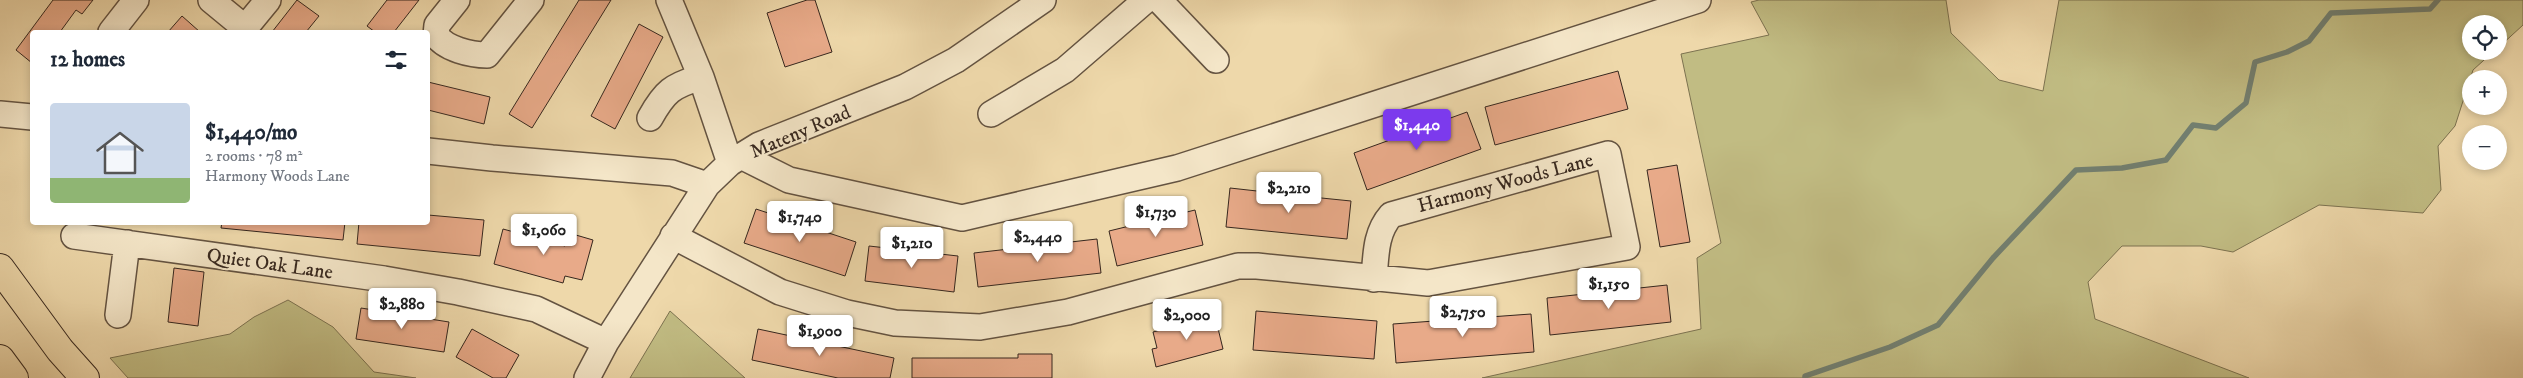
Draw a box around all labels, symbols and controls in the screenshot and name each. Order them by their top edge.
map controls [2462,15,2507,170]
button: locate [2462,15,2507,60]
icon: filters [382,46,410,74]
text: 12 homes [50,47,125,73]
button: + [2462,70,2507,115]
street label: Mateny Road [746,100,855,165]
pin: $1,440 [1376,108,1458,151]
text: $1,440 [1394,115,1440,135]
text: $1,440/mo [205,120,297,146]
icon: home [90,123,150,183]
button: − [2462,125,2507,170]
text: 2 rooms · 78 m² [205,146,302,166]
street label: Harmony Woods Lane [1415,148,1596,219]
text: Harmony Woods Lane [205,166,350,186]
pin: $2,210 [1248,172,1330,214]
text: $2,210 [1267,178,1311,198]
pin: $1,730 [1115,196,1197,238]
pin: $1,740 [759,200,841,243]
text: $1,730 [1136,202,1176,222]
text: $1,740 [778,207,822,227]
pin: $1,060 [503,214,585,256]
text: $1,060 [522,220,566,240]
pin: $2,440 [997,220,1079,263]
pin: $1,210 [871,226,953,269]
text: $2,440 [1014,227,1062,247]
text: $1,210 [891,233,933,253]
street label: Quiet Oak Lane [205,243,334,286]
pin: $1,150 [1568,268,1650,310]
text: $1,150 [1588,274,1630,294]
pin: $2,880 [361,288,443,330]
text: $2,880 [379,294,425,314]
pin: $2,750 [1422,296,1504,338]
pin: $2,000 [1146,298,1228,341]
text: $2,750 [1441,302,1486,322]
text: $2,000 [1164,305,1210,325]
pin: $1,900 [779,314,861,357]
text: $1,900 [798,321,842,341]

